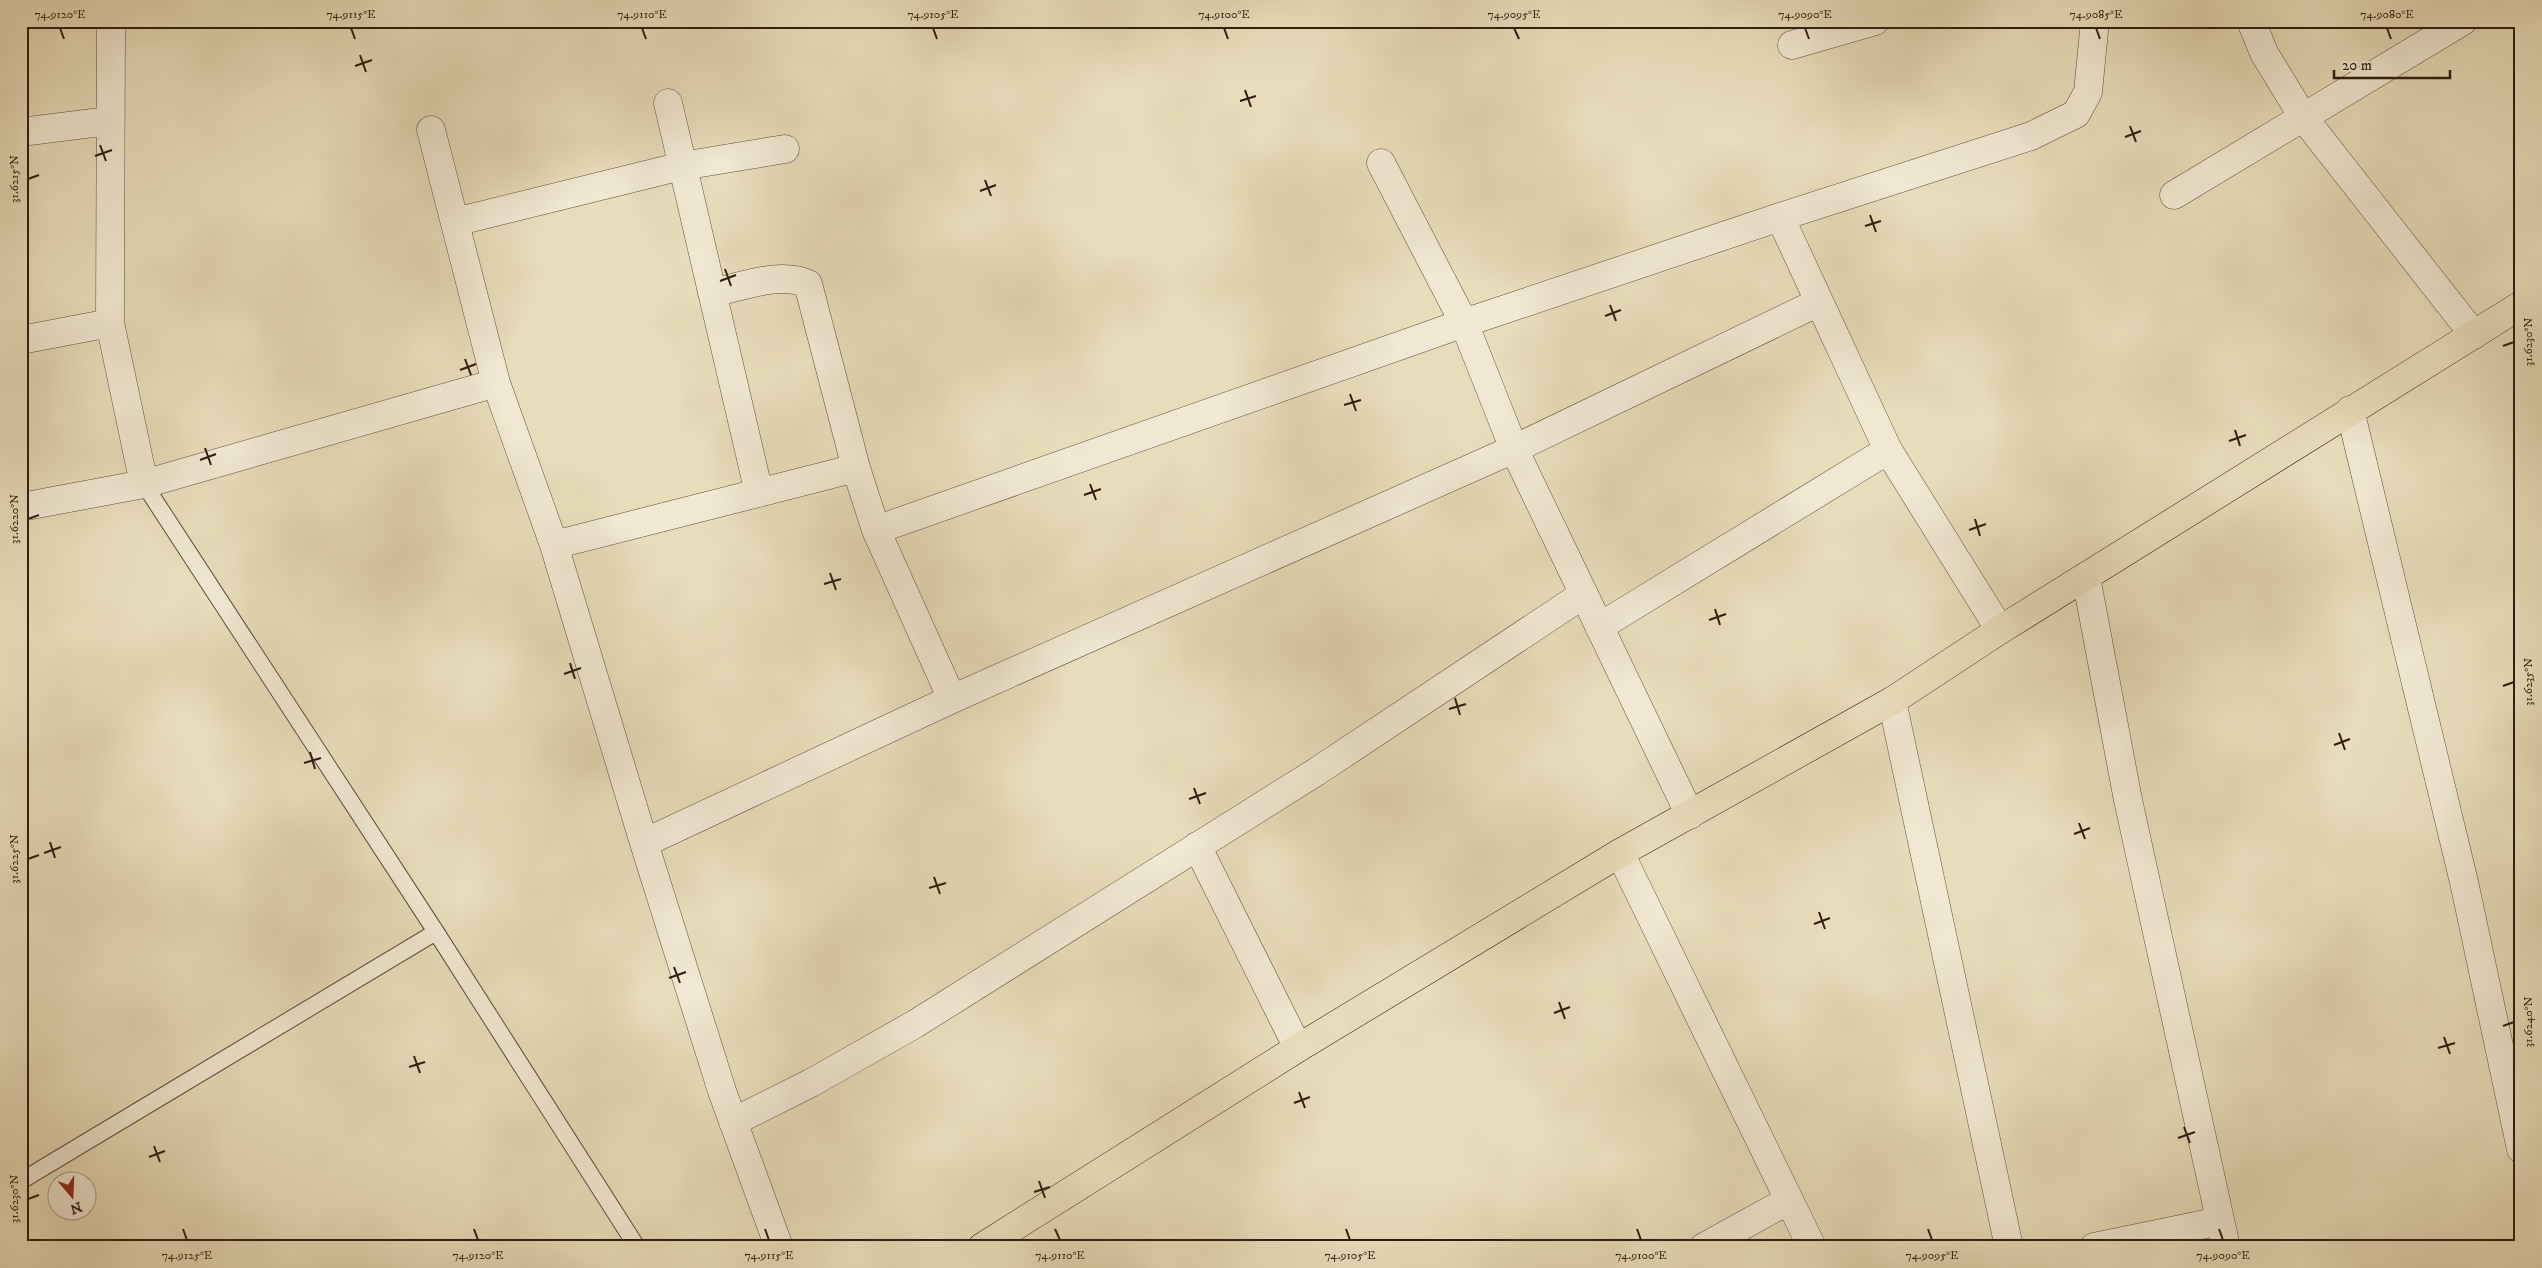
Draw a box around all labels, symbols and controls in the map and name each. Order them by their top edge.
text: 74.9120°E [34,7,86,22]
text: 74.9115°E [326,7,376,22]
text: 74.9110°E [617,7,667,22]
text: 74.9105°E [907,7,959,22]
text: 74.9100°E [1198,7,1250,22]
text: 74.9095°E [1488,7,1541,22]
text: 74.9090°E [1778,7,1832,22]
text: 74.9085°E [2070,7,2123,22]
text: 74.9080°E [2360,7,2414,22]
scale bar [2334,48,2451,80]
text: 20 m [2342,56,2372,75]
text: 31.6215°N [7,155,22,203]
text: 31.6230°N [2521,318,2536,366]
text: 31.6220°N [7,494,22,544]
text: 31.6235°N [2521,658,2536,706]
text: 31.6225°N [7,834,22,884]
text: 31.6240°N [2521,996,2536,1047]
north arrow [48,1170,98,1220]
text: 31.6230°N [7,1175,22,1223]
text: N [67,1197,84,1218]
text: 74.9125°E [162,1248,213,1263]
text: 74.9120°E [452,1248,504,1263]
text: 74.9115°E [744,1248,794,1263]
text: 74.9110°E [1035,1248,1085,1263]
text: 74.9105°E [1324,1248,1376,1263]
text: 74.9100°E [1615,1248,1667,1263]
text: 74.9095°E [1906,1248,1959,1263]
text: 74.9090°E [2196,1248,2250,1263]

